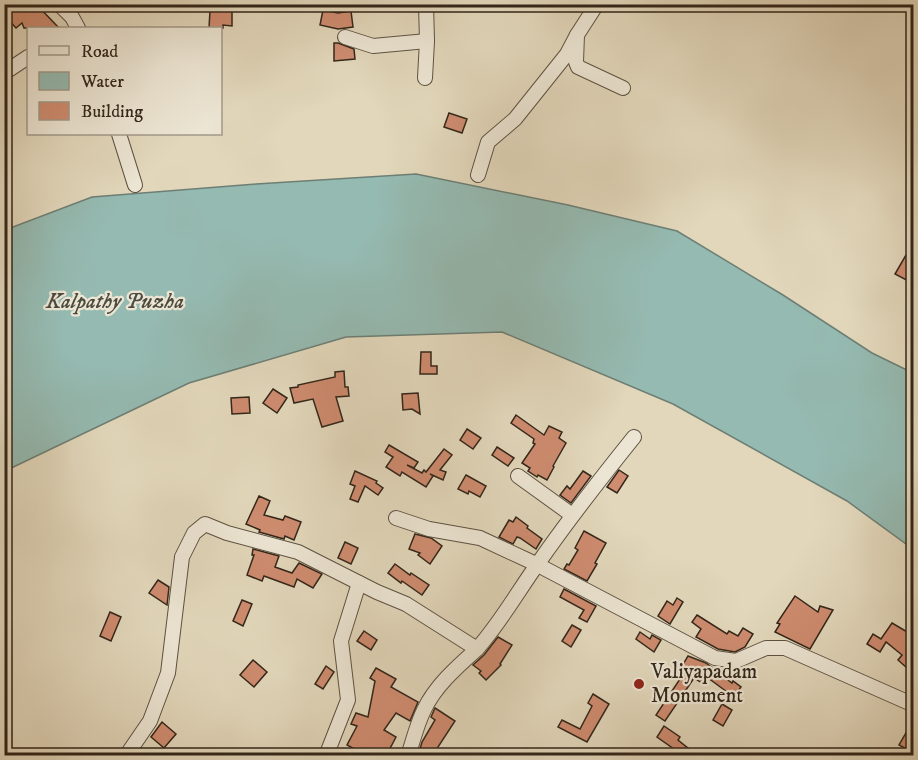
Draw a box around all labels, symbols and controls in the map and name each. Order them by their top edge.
legend [27,27,222,135]
text: Road [81,41,118,63]
text: Water [80,71,124,93]
text: Building [81,101,143,123]
water label: Kalpathy Puzha [45,288,184,315]
place label: Valiyapadam Monument [650,659,757,709]
marker: Valiyapadam Monument [632,677,646,691]

